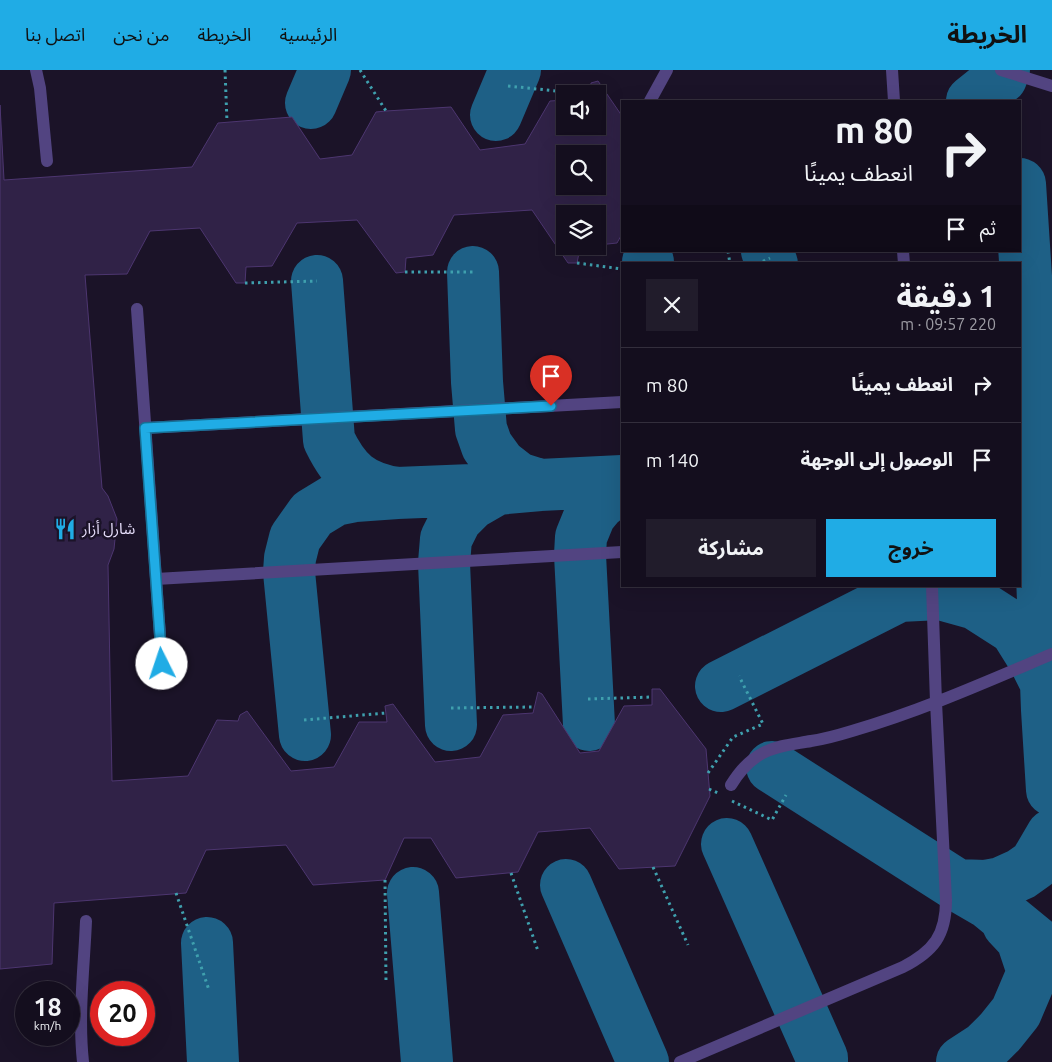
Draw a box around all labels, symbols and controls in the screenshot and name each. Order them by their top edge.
text: الخريطة [947,21,1027,48]
text: اتصل بنا [25,24,85,44]
text: من نحن [113,24,169,44]
text: الخريطة [197,24,251,44]
text: الرئيسية [279,24,337,44]
map controls [556,85,606,255]
button: sound [556,85,606,135]
text: 80 m [835,110,913,150]
icon: right [931,120,996,185]
button: search [556,145,606,195]
text: انعطف يمينًا [804,160,913,185]
button: layers [556,205,606,255]
icon: arrive [942,215,970,243]
text: ثم [980,217,996,239]
button: close [646,279,698,331]
text: 1 دقيقة [896,279,996,313]
text: 220 m · 09:57 [900,315,996,333]
pin [530,355,572,406]
icon: arrive [537,362,565,390]
icon: right [968,371,996,399]
text: انعطف يمينًا [851,373,953,395]
text: 80 m [646,374,688,396]
icon: arrive [968,446,996,474]
text: الوصول إلى الوجهة [801,448,953,470]
text: 140 m [646,449,699,471]
restaurant icon: شارل أزار [52,516,78,542]
button: مشاركة [646,519,816,577]
button: خروج [826,519,996,577]
place label: شارل أزار [81,520,135,538]
position arrow [135,637,187,689]
speed limit sign: 20 [90,981,155,1046]
text: 18 [33,993,62,1021]
text: km/h [34,1019,61,1032]

